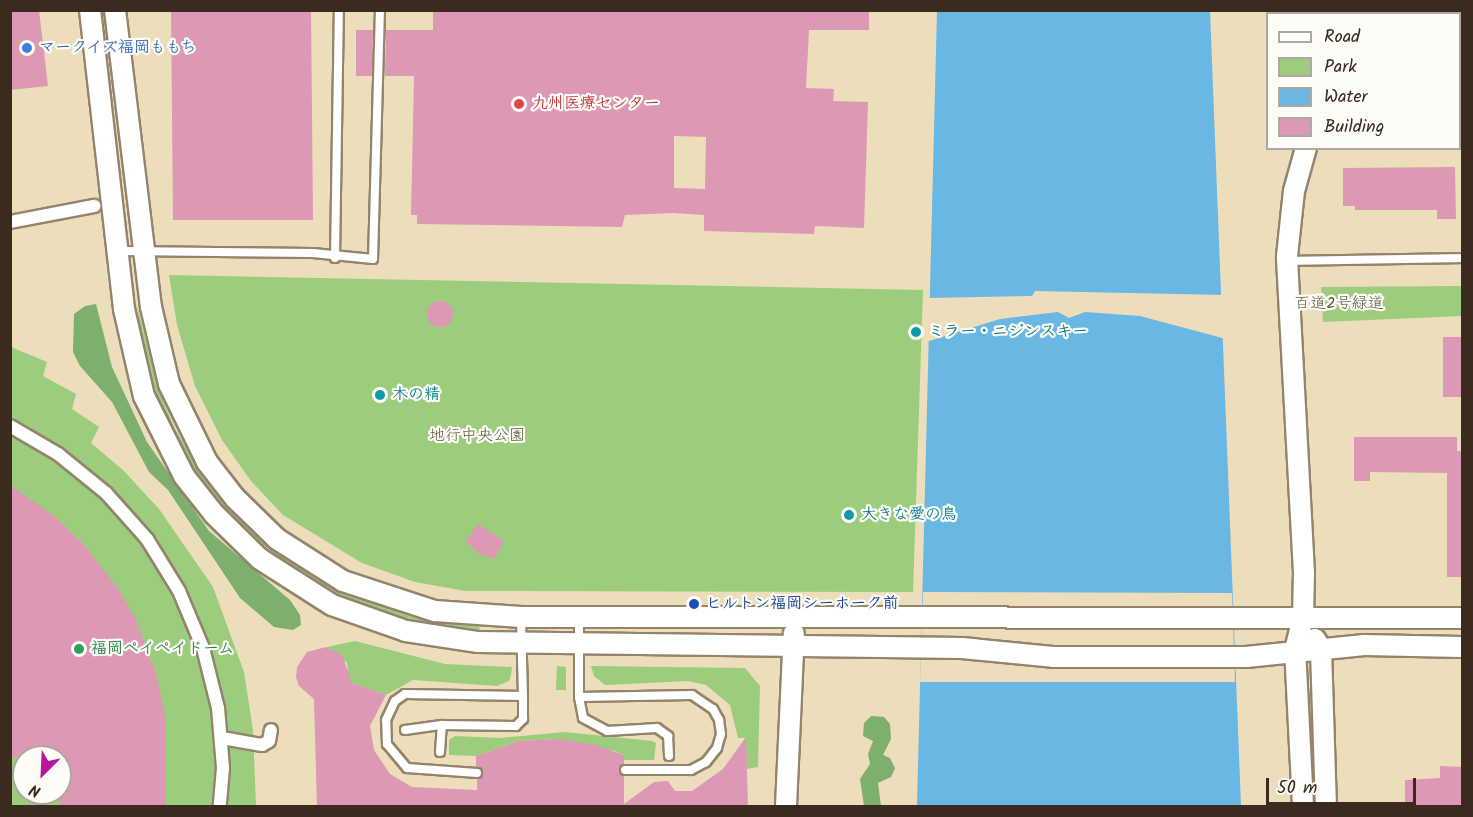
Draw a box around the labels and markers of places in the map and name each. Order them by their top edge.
place label: マークイズ福岡ももち [39,38,199,58]
marker: マークイズ福岡ももち [20,41,34,55]
place label: 九州医療センター [532,94,660,114]
marker: 九州医療センター [510,95,528,113]
place label: ミラー・ニジンスキー [928,322,1088,342]
marker: ミラー・ニジンスキー [909,325,923,339]
place label: 木の精 [392,385,440,405]
marker: 木の精 [373,388,387,402]
place label: 大きな愛の鳥 [861,505,957,525]
marker: 大きな愛の鳥 [842,508,856,522]
place label: ヒルトン福岡シーホーク前 [706,594,898,614]
marker: ヒルトン福岡シーホーク前 [687,597,701,611]
place label: 福岡ペイペイドーム [91,639,235,659]
marker: 福岡ペイペイドーム [72,642,86,656]

